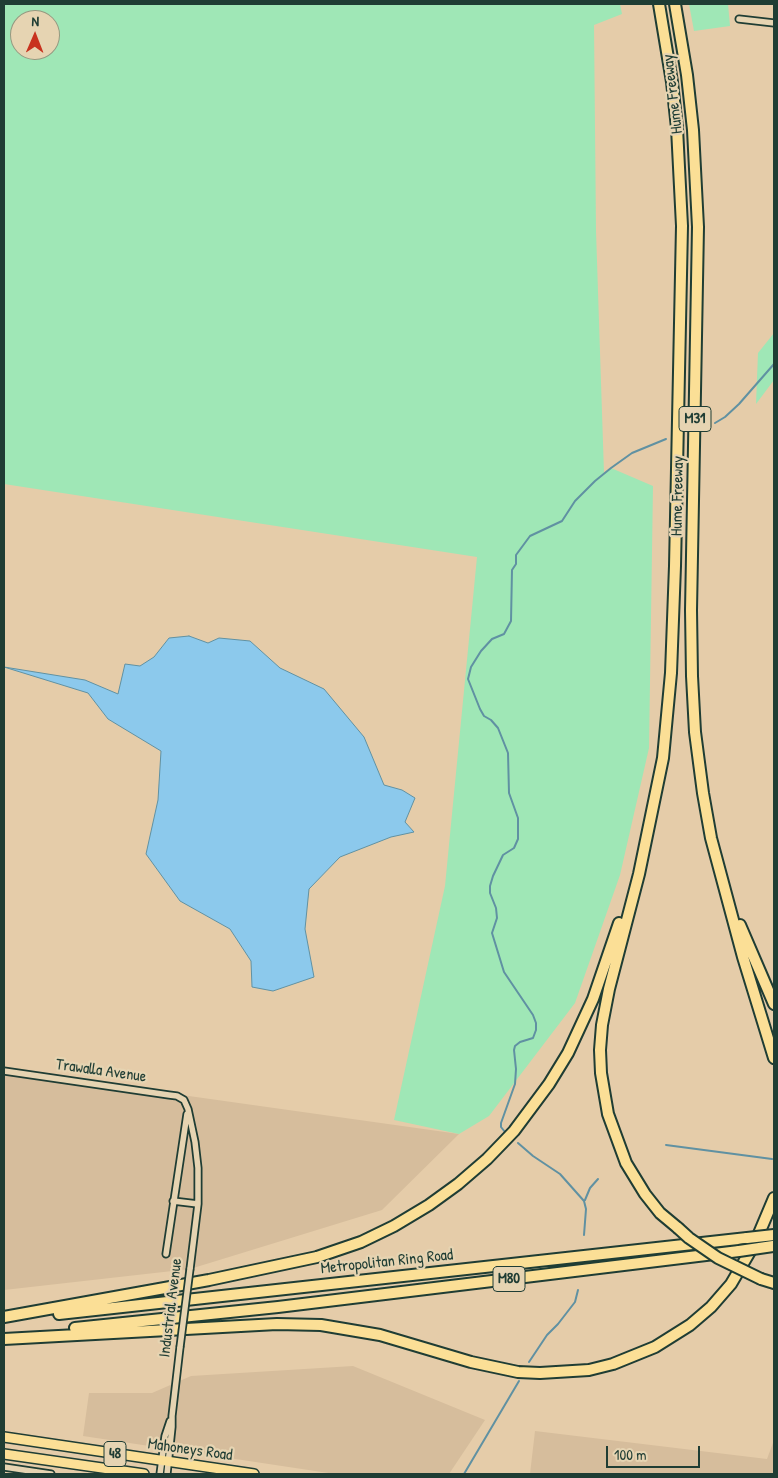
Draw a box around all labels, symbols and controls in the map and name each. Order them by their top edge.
north arrow [10,10,60,60]
text: N [31,11,39,30]
street label: Hume Freeway [659,53,687,135]
road number: M31 [679,406,711,432]
street label: Hume Freeway [668,456,688,536]
street label: Trawalla Avenue [55,1055,147,1087]
street label: Metropolitan Ring Road [320,1246,454,1278]
street label: Industrial Avenue [155,1257,187,1359]
road number: M80 [493,1266,525,1292]
street label: Mahoneys Road [146,1435,234,1465]
scale bar [608,1436,702,1468]
road number: 48 [104,1442,126,1466]
text: 100 m [614,1444,647,1465]

